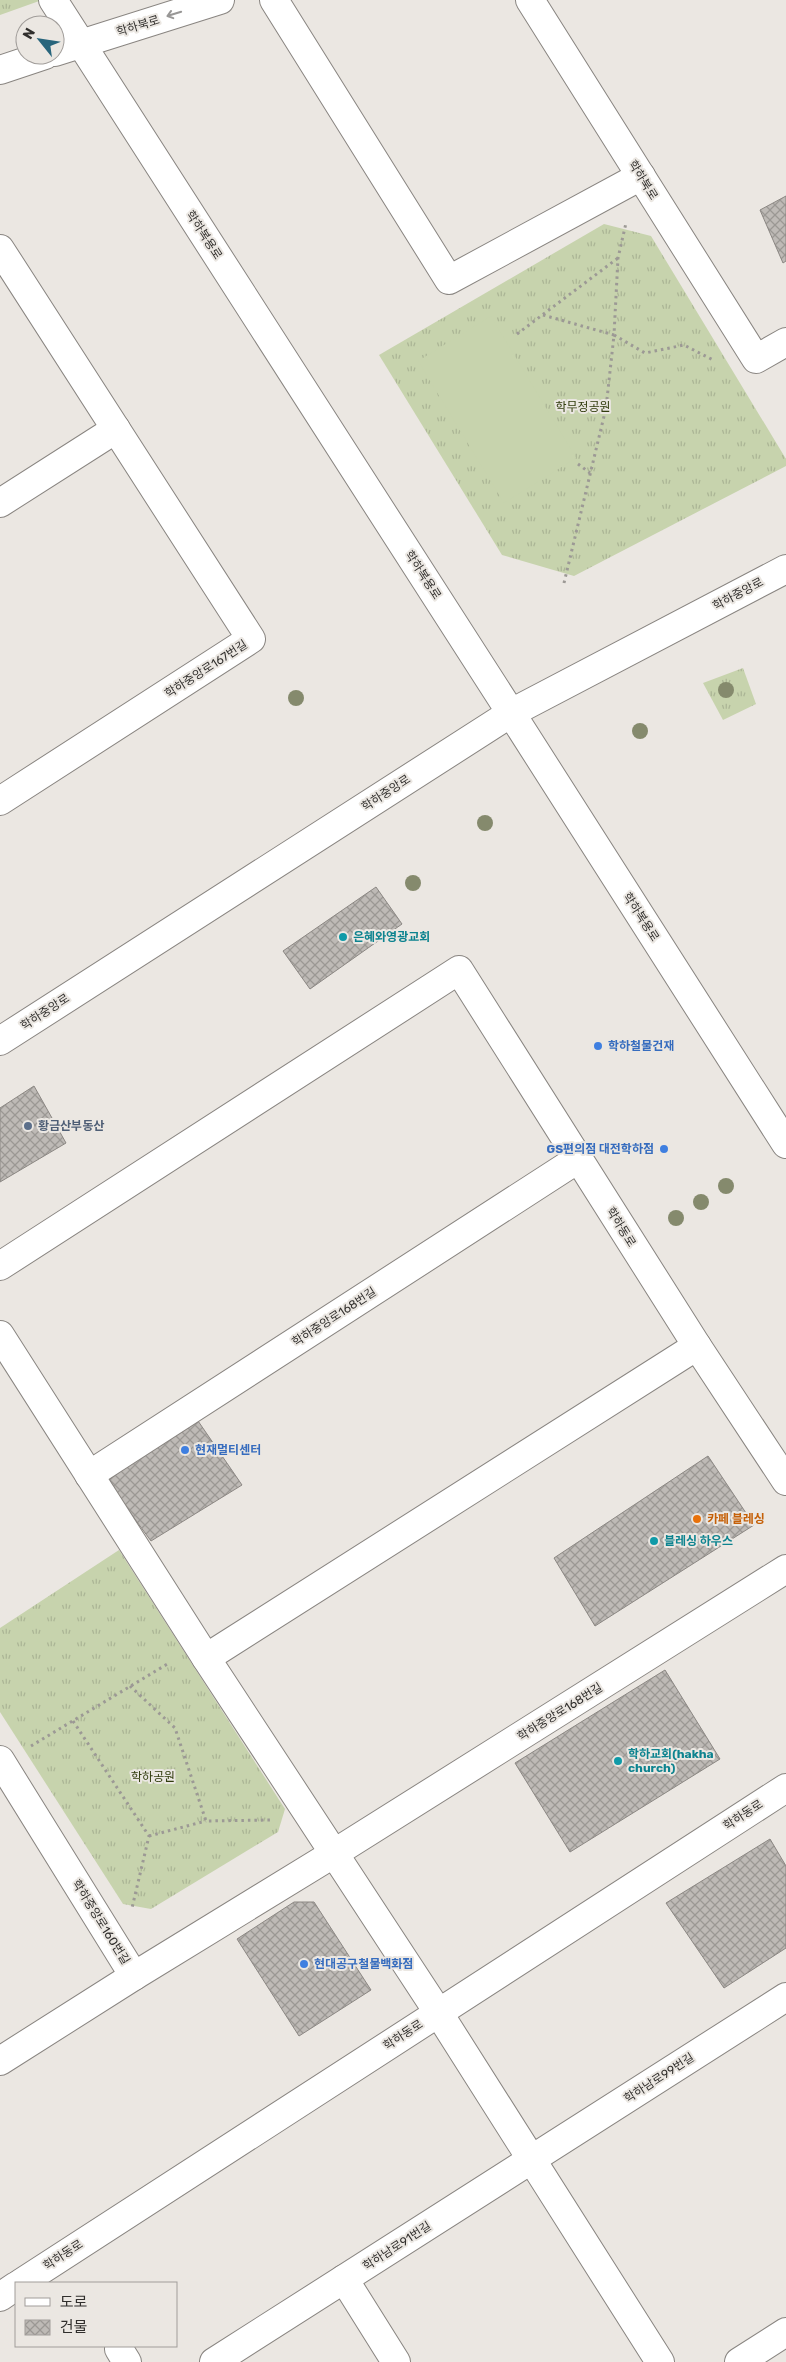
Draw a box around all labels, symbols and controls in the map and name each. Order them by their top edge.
one-way arrow [166,10,182,20]
street label: 학하북로 [115,13,161,39]
north arrow [15,15,65,65]
text: N [19,25,39,42]
street label: 학하북로 [625,158,661,202]
street label: 학하복용로 [183,208,225,262]
park label: 학무정공원 [555,400,611,414]
street label: 학하복용로 [402,548,444,602]
street label: 학하중앙로 [710,575,766,613]
street label: 학하중앙로167번길 [162,637,250,701]
street label: 학하중앙로 [359,772,413,814]
street label: 학하복용로 [620,890,662,944]
place label: 은혜와영광교회 [353,930,430,944]
marker: 은혜와영광교회 [337,931,349,943]
street label: 학하중앙로 [18,991,72,1033]
place label: 학하철물건재 [608,1039,674,1053]
marker: 학하철물건재 [592,1040,604,1052]
place label: 황금산부동산 [38,1119,104,1133]
marker: 황금산부동산 [22,1120,34,1132]
place label: GS편의점 대전학하점 [547,1142,654,1156]
marker: GS편의점 대전학하점 [658,1143,670,1155]
street label: 학하동로 [603,1205,639,1249]
street label: 학하중앙로168번길 [289,1285,379,1349]
place label: 현재멀티센터 [195,1443,261,1457]
marker: 현재멀티센터 [179,1444,191,1456]
place label: 카페 블레싱 [707,1512,765,1526]
marker: 카페 블레싱 [691,1513,703,1525]
place label: 블레싱 하우스 [664,1534,733,1548]
marker: 블레싱 하우스 [648,1535,660,1547]
street label: 학하중앙로168번길 [515,1680,605,1744]
place label: 학하교회(hakha church) [628,1747,714,1775]
marker: 학하교회(hakha church) [612,1755,624,1767]
park label: 학하공원 [131,1770,175,1784]
street label: 학하동로 [721,1797,765,1833]
street label: 학하중앙로160번길 [69,1877,133,1967]
place label: 현대공구철물백화점 [314,1957,413,1971]
marker: 현대공구철물백화점 [298,1958,310,1970]
street label: 학하동로 [381,2017,425,2053]
street label: 학하남로99번길 [621,2050,697,2106]
street label: 학하남로91번길 [360,2219,434,2273]
street label: 학하동로 [41,2237,85,2273]
legend [15,2282,178,2347]
text: 도로 [60,2293,88,2311]
text: 건물 [60,2318,88,2336]

